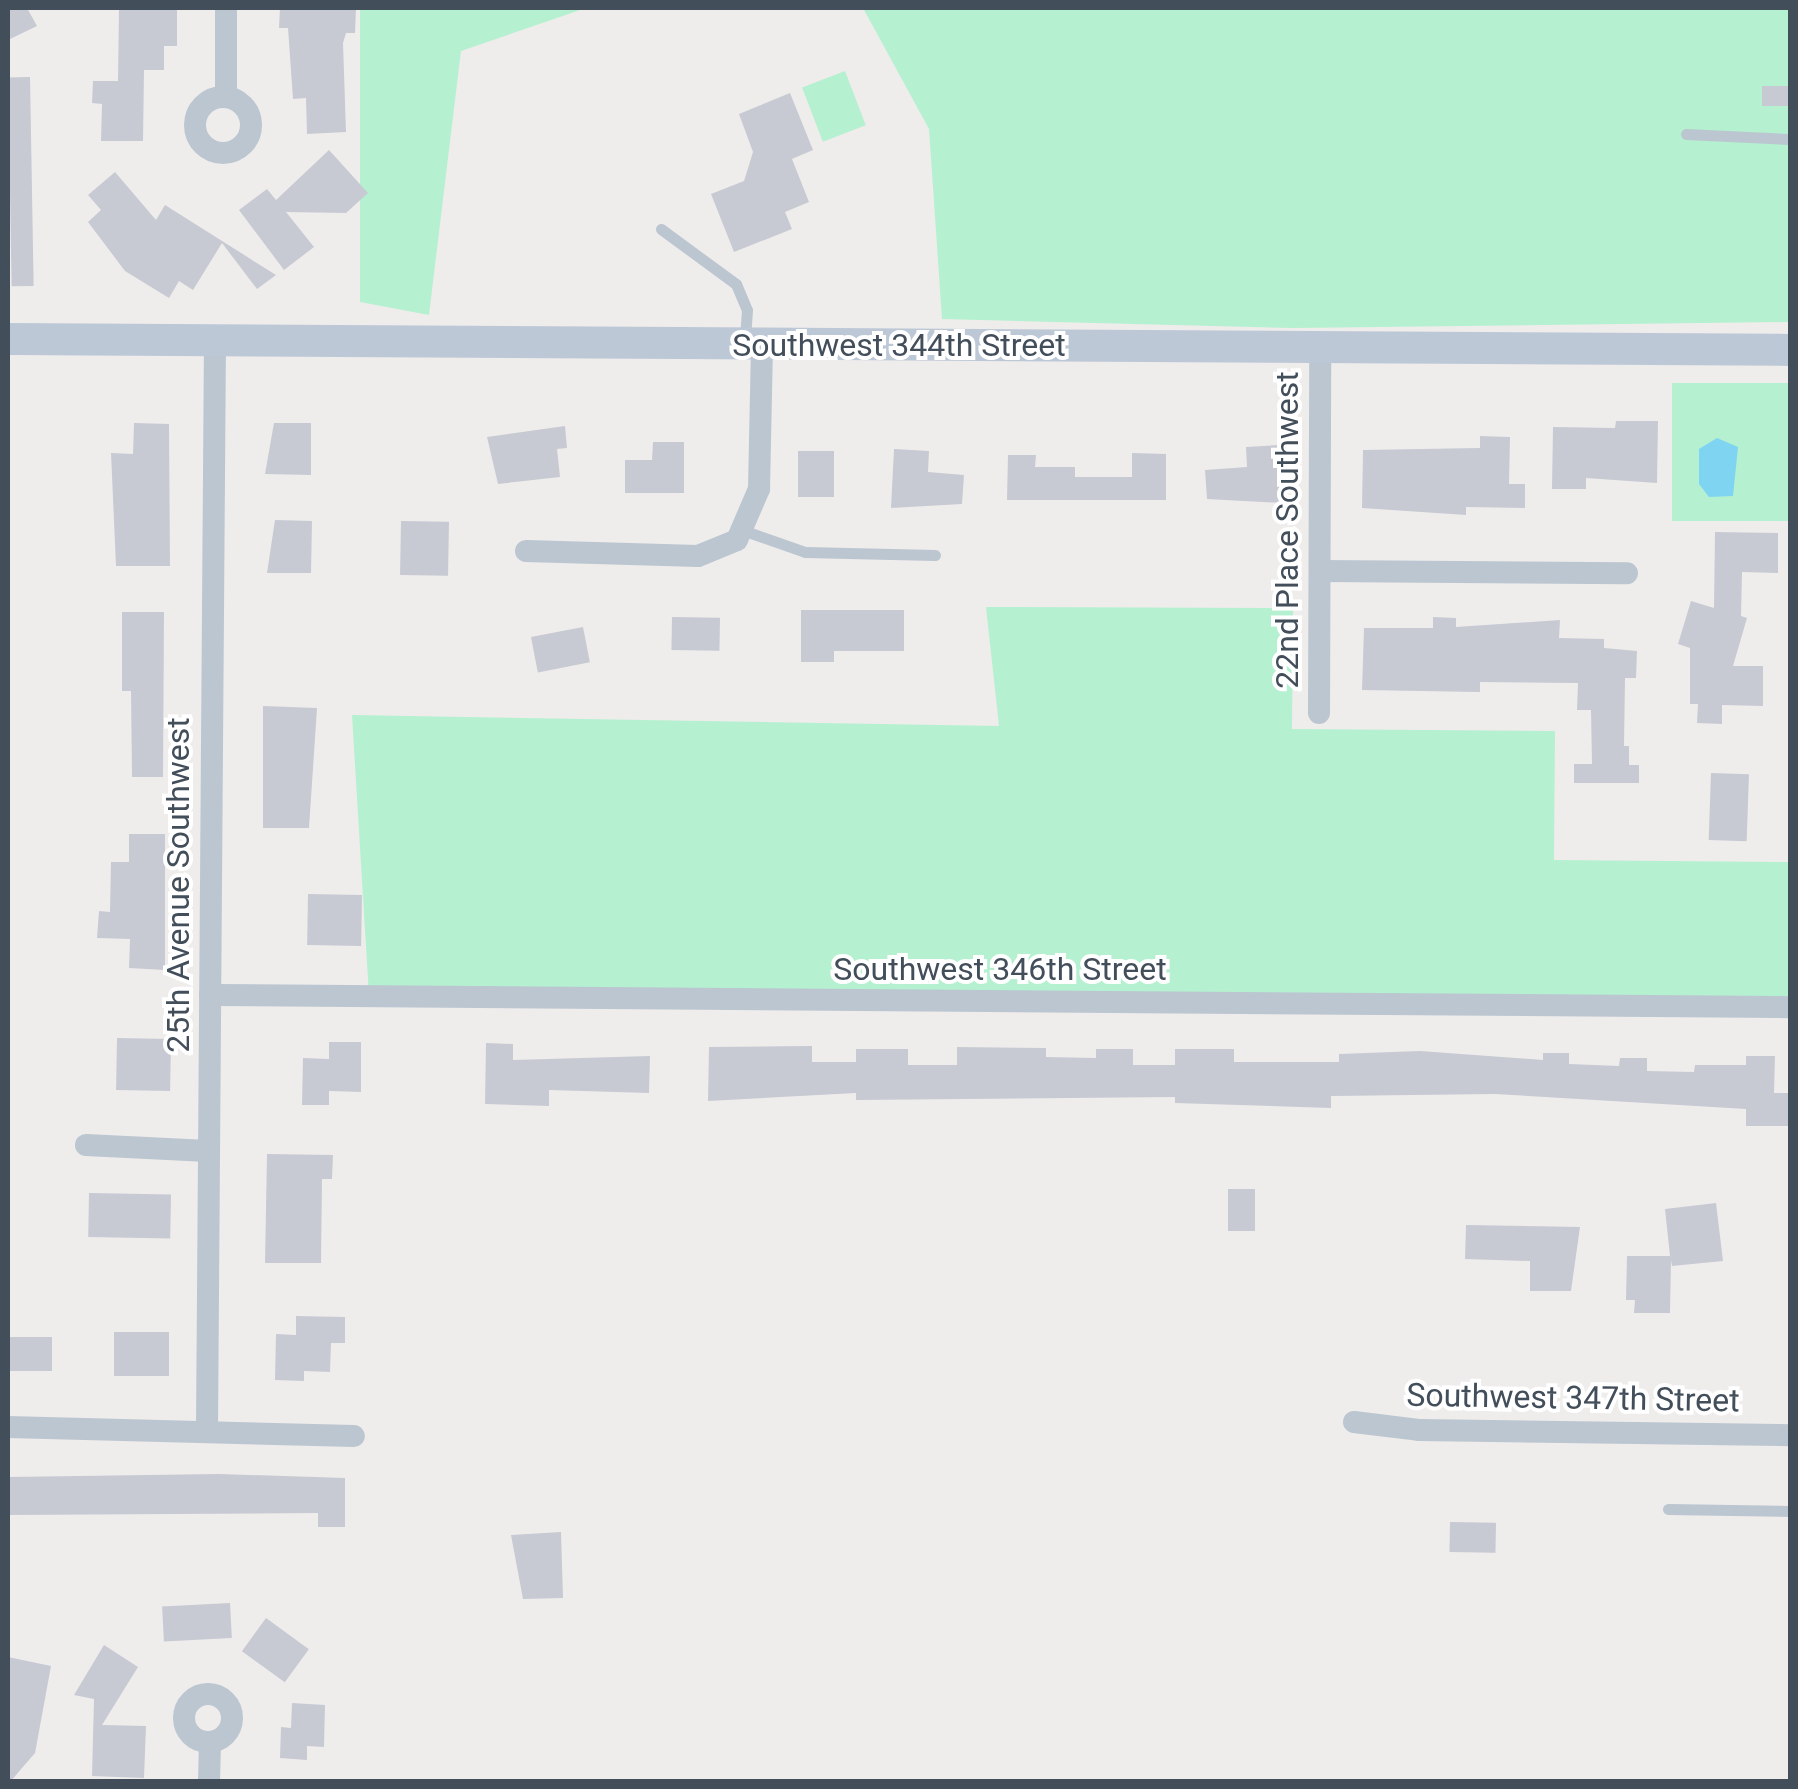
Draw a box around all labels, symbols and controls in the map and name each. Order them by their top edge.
street label: Southwest 344th Street [732,326,1066,364]
street label: 22nd Place Southwest [1268,371,1306,689]
street label: 25th Avenue Southwest [159,717,197,1053]
street label: Southwest 346th Street [833,950,1167,988]
street label: Southwest 347th Street [1406,1376,1740,1420]

